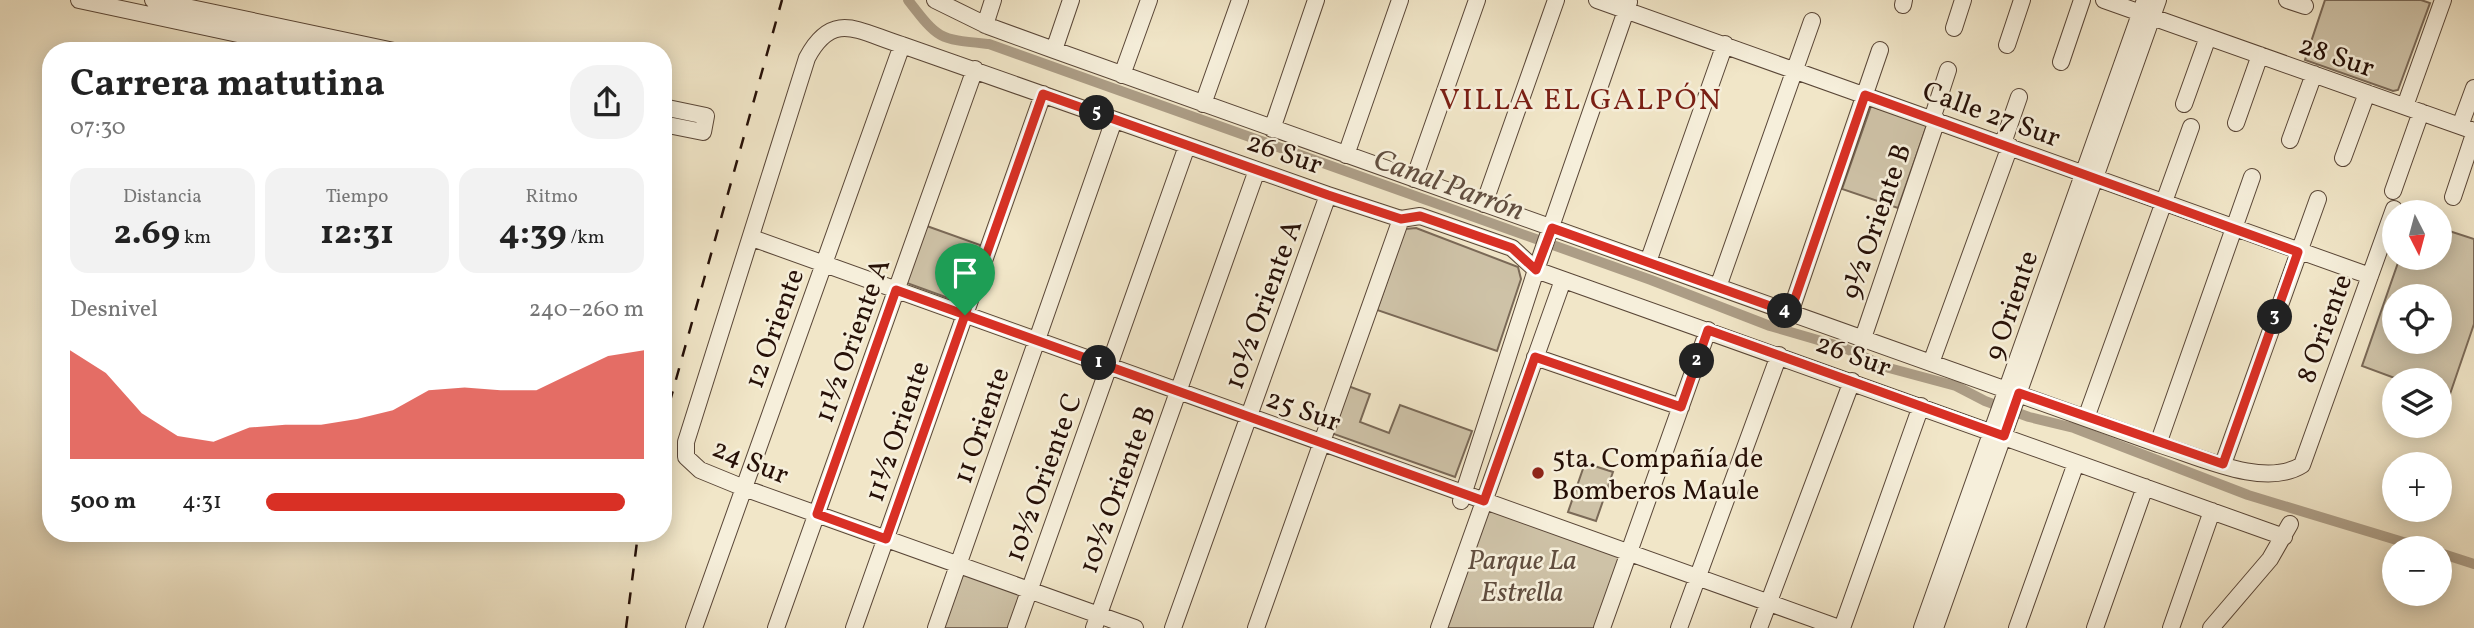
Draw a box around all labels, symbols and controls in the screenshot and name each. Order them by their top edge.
street label: 28 Sur [2293,26,2380,89]
text: Carrera matutina [70,59,385,112]
button: share [570,65,644,139]
street label: Calle 27 Sur [1917,72,2066,158]
district label: VILLA EL GALPÓN [1439,80,1723,122]
pin: 5 [1080,96,1114,130]
text: 5 [1092,99,1101,125]
text: 07:30 [70,112,126,144]
street label: 26 Sur [1241,123,1328,186]
water label: Canal Parrón [1367,139,1530,233]
street label: 9½ Oriente B [1832,139,1922,305]
text: Distancia [123,184,202,210]
text: Tiempo [326,184,388,210]
text: Ritmo [526,184,578,210]
north arrow [2382,200,2452,270]
map controls [2382,200,2452,606]
text: 2.69 [113,210,180,258]
text: 12:31 [320,210,394,258]
text: 4:39 [499,210,567,258]
street label: 10½ Oriente A [1216,214,1313,395]
text: km [180,225,211,251]
text: /km [567,225,605,251]
pin [935,243,995,315]
street label: 9 Oriente [1975,246,2049,366]
street label: 11½ Oriente A [806,253,901,428]
icon: arrive [946,254,984,292]
street label: 12 Oriente [736,263,815,394]
street label: 8 Oriente [2288,269,2363,389]
button: locate [2382,284,2452,354]
text: Desnivel [70,294,158,326]
text: 240–260 m [529,294,644,326]
pin: 4 [1768,294,1802,328]
text: 4 [1779,297,1790,323]
pin: 3 [2258,300,2292,334]
text: 3 [2270,303,2279,329]
street label: 26 Sur [1810,325,1897,388]
pin: 2 [1680,344,1714,378]
pin: 1 [1082,346,1116,380]
text: 2 [1692,347,1701,373]
text: 1 [1095,349,1102,375]
street label: 11½ Oriente [856,356,941,508]
street label: 11 Oriente [944,362,1020,489]
button: layers [2382,368,2452,438]
street label: 25 Sur [1260,380,1346,443]
street label: 10½ Oriente C [996,388,1093,567]
street label: 10½ Oriente B [1070,401,1167,579]
street label: 24 Sur [706,429,794,495]
place label: 5ta. Compañía de Bomberos Maule [1552,440,1763,511]
button: + [2382,452,2452,522]
marker: 5ta. Compañía de Bomberos Maule [1530,465,1546,481]
text: 500 m [70,486,136,518]
text: 4:31 [182,486,222,518]
button: − [2382,536,2452,606]
park label: Parque La Estrella [1467,542,1577,613]

